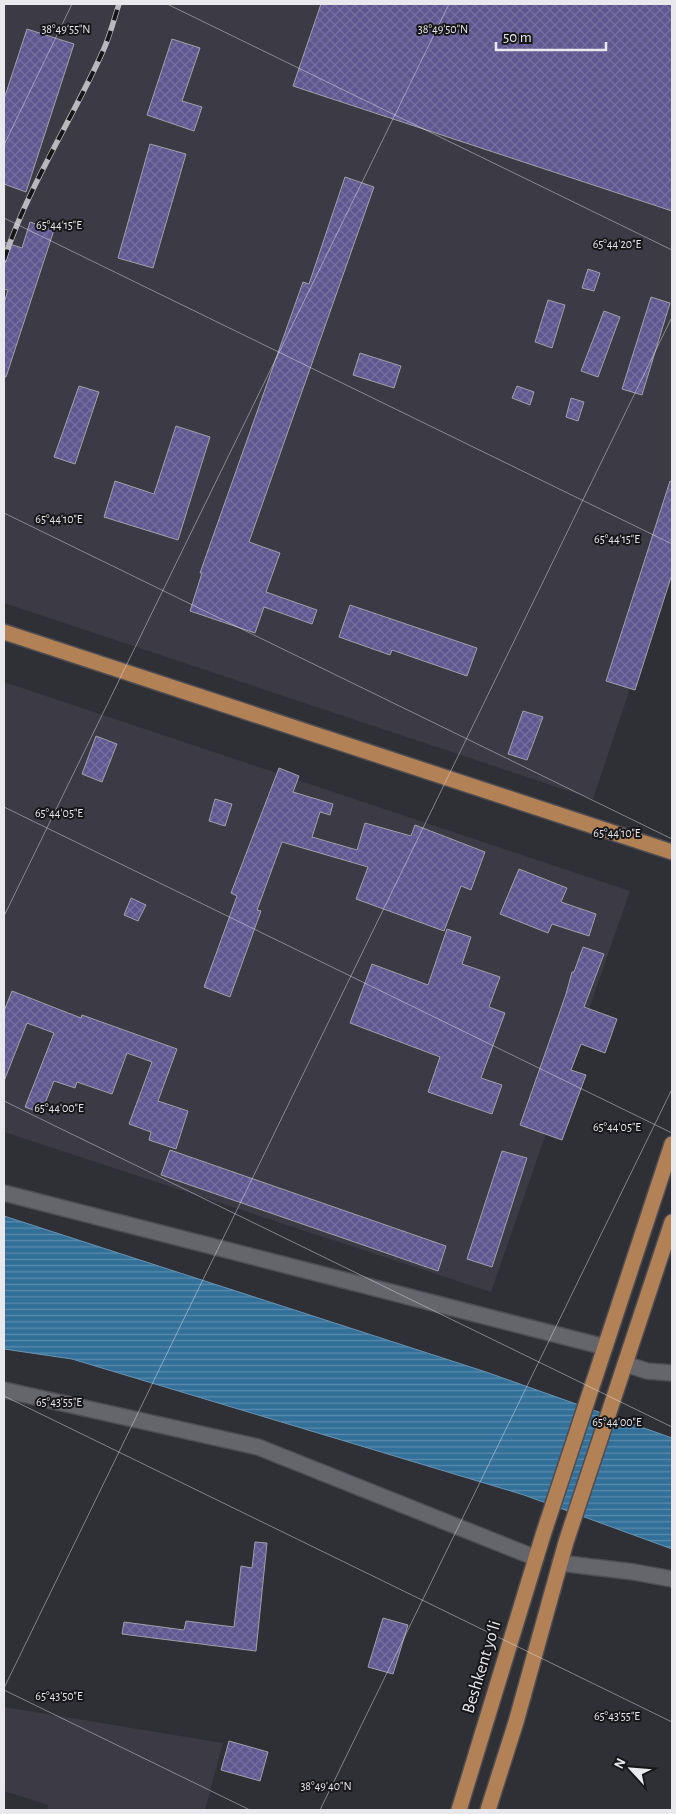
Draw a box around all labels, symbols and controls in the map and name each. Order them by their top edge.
scale bar [496,20,606,52]
text: 38°49'55"N [41,23,91,35]
text: 38°49'50"N [418,23,468,35]
text: 50 m [503,30,532,45]
text: 65°44'15"E [36,219,82,231]
text: 65°44'20"E [593,238,642,250]
text: 65°44'10"E [35,513,83,525]
text: 65°44'15"E [594,533,640,545]
text: 65°44'05"E [35,807,83,819]
text: 65°44'10"E [593,827,641,839]
text: 65°44'00"E [34,1102,84,1114]
text: 65°44'05"E [593,1121,641,1133]
text: 65°43'55"E [36,1396,82,1408]
text: 65°44'00"E [592,1416,642,1428]
street label: Beshkent yoʻli [459,1618,505,1716]
text: 65°43'50"E [35,1690,83,1702]
text: 65°43'55"E [594,1710,640,1722]
north arrow [606,1744,656,1794]
text: N [612,1756,629,1771]
text: 38°49'40"N [300,1780,352,1792]

